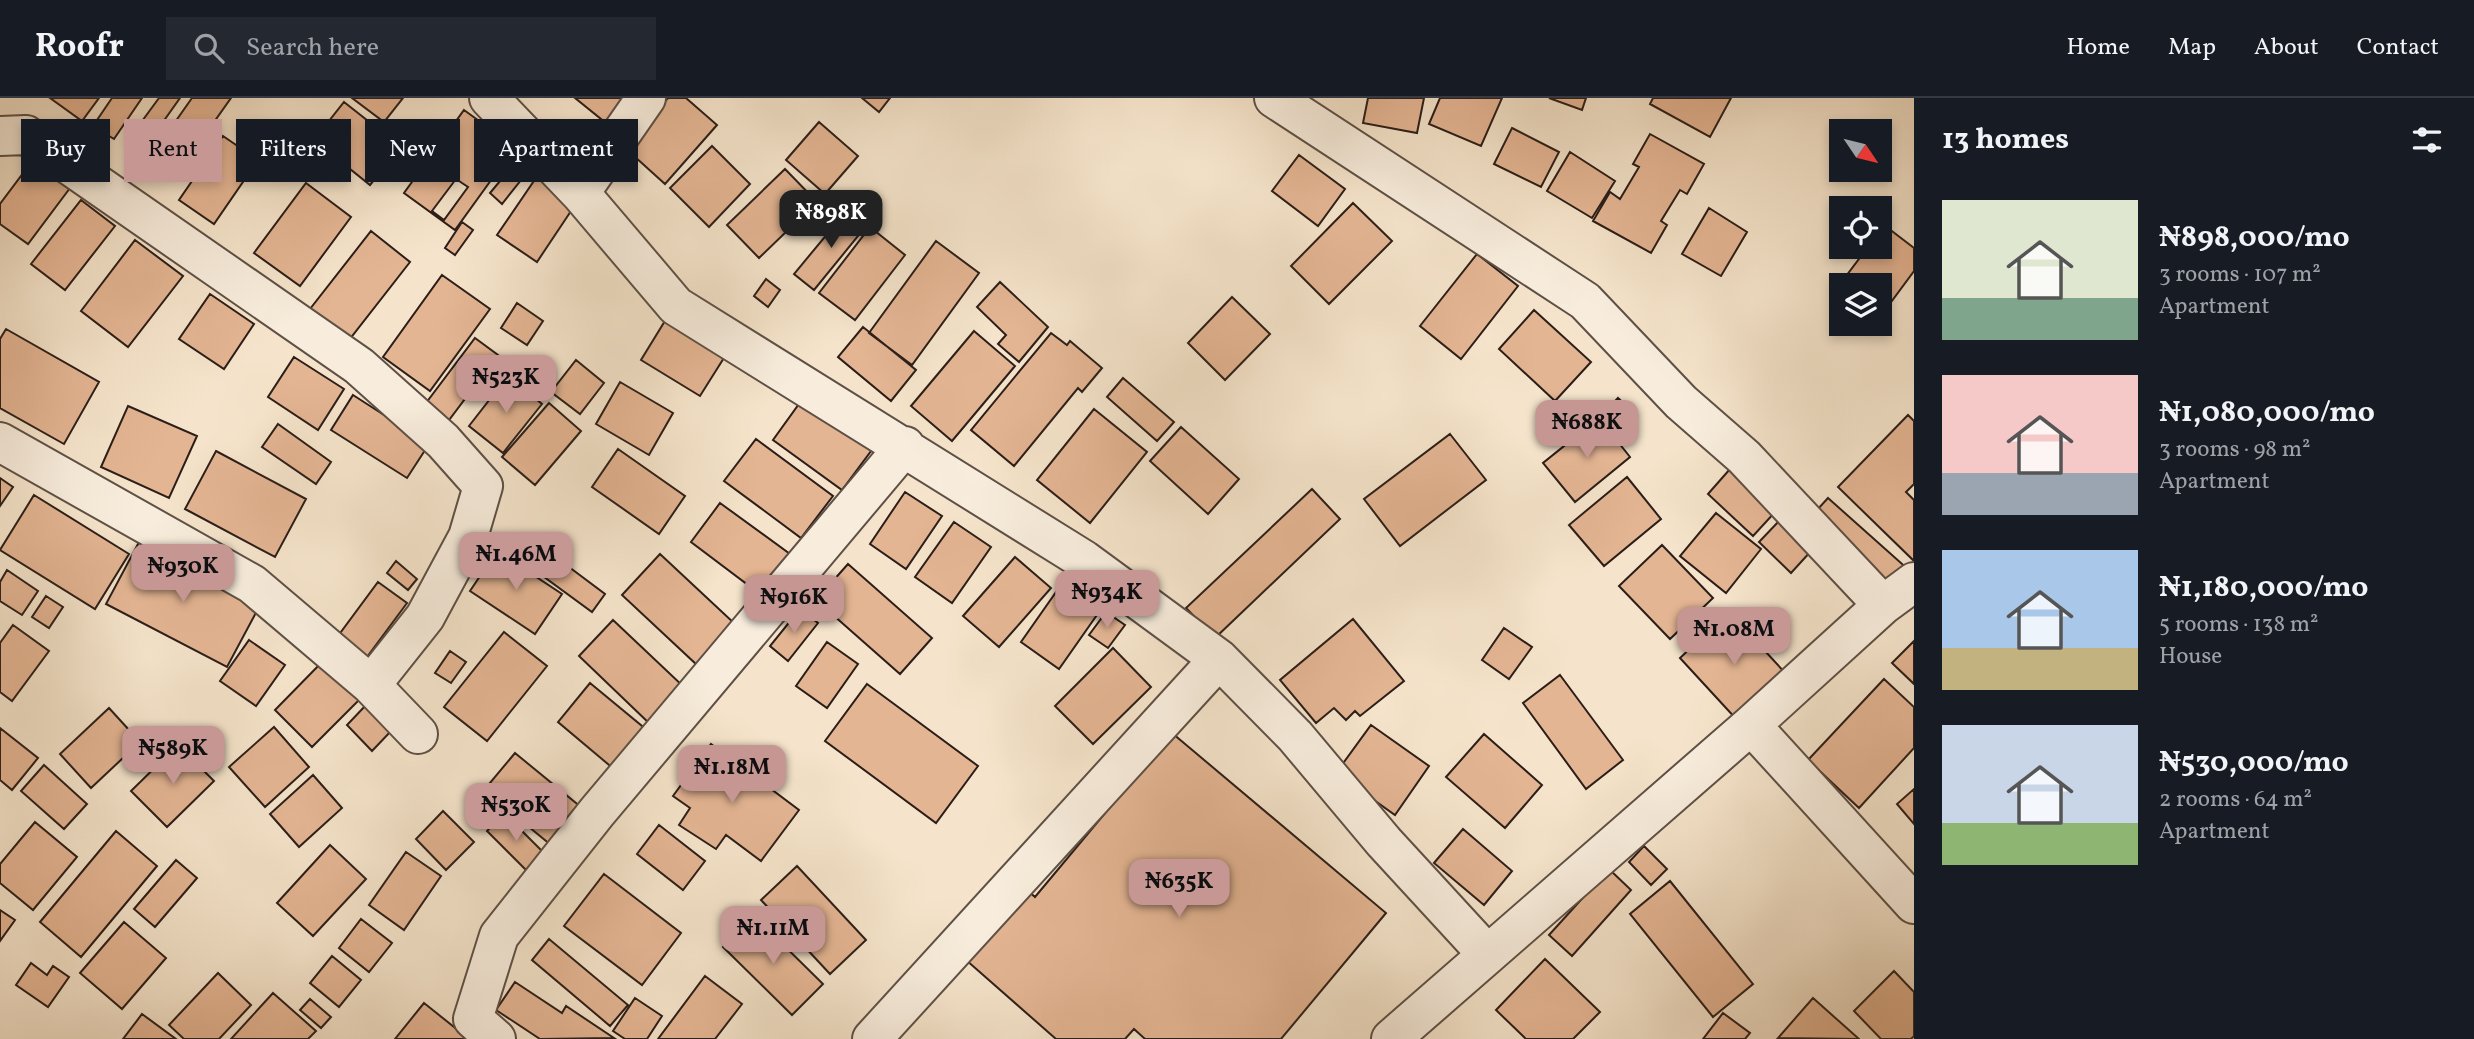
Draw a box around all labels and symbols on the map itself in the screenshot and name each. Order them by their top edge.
north arrow [1829,119,1892,182]
pin: ₦898K [782,190,880,250]
pin: ₦523K [457,356,555,415]
pin: ₦688K [1538,400,1636,460]
pin: ₦1.46M [459,532,573,592]
pin: ₦930K [134,545,232,604]
pin: ₦934K [1058,570,1156,630]
pin: ₦916K [745,575,843,635]
pin: ₦1.08M [1677,608,1791,667]
pin: ₦589K [124,726,222,786]
pin: ₦1.18M [675,746,789,805]
pin: ₦530K [467,784,565,843]
pin: ₦635K [1130,860,1228,919]
pin: ₦1.11M [716,906,830,966]

